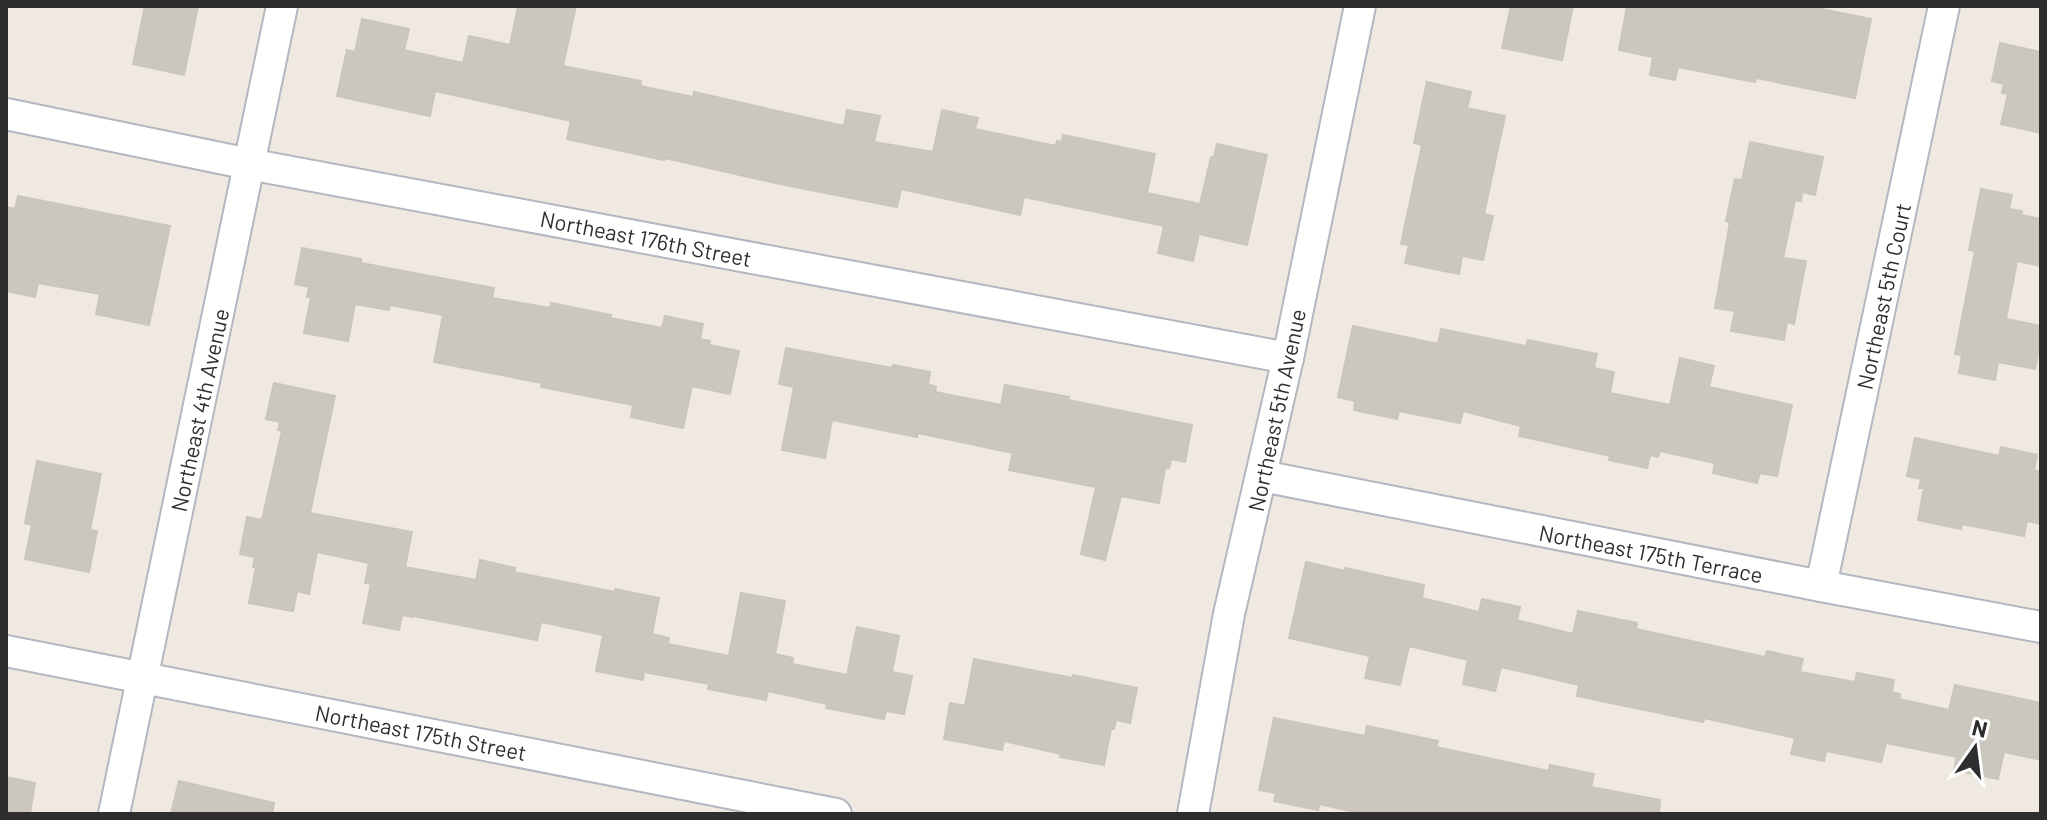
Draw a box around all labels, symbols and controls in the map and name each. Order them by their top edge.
street label: Northeast 5th Court [1851,201,1915,391]
street label: Northeast 176th Street [538,205,754,271]
street label: Northeast 4th Avenue [165,306,233,514]
street label: Northeast 5th Avenue [1242,306,1310,514]
street label: Northeast 175th Terrace [1537,519,1765,587]
street label: Northeast 175th Street [313,699,529,765]
north arrow [1935,708,2015,788]
text: N [1970,713,1990,742]

